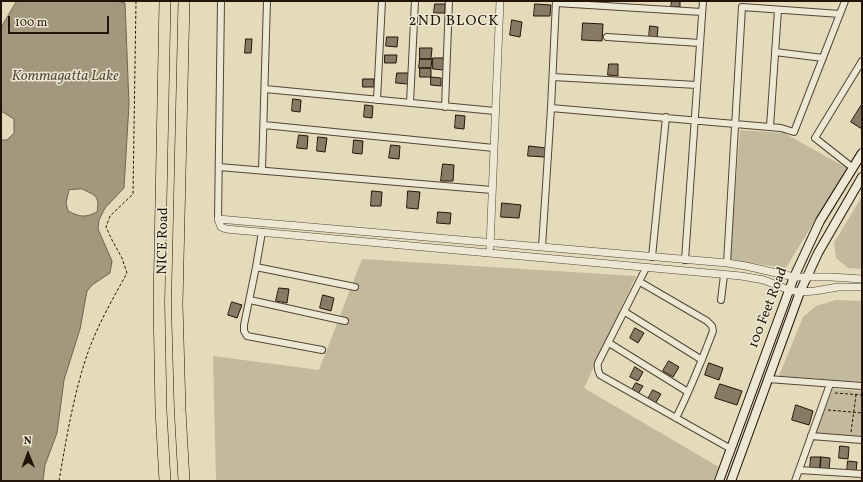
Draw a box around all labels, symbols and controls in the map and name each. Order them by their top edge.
scale bar [10,8,111,34]
district label: 2ND BLOCK [409,13,499,31]
text: 100 m [15,15,47,31]
water label: Kommagatta Lake [11,68,119,86]
street label: NICE Road [155,207,173,275]
street label: 100 Feet Road [746,265,792,351]
north arrow [8,434,48,474]
text: N [24,434,32,449]

